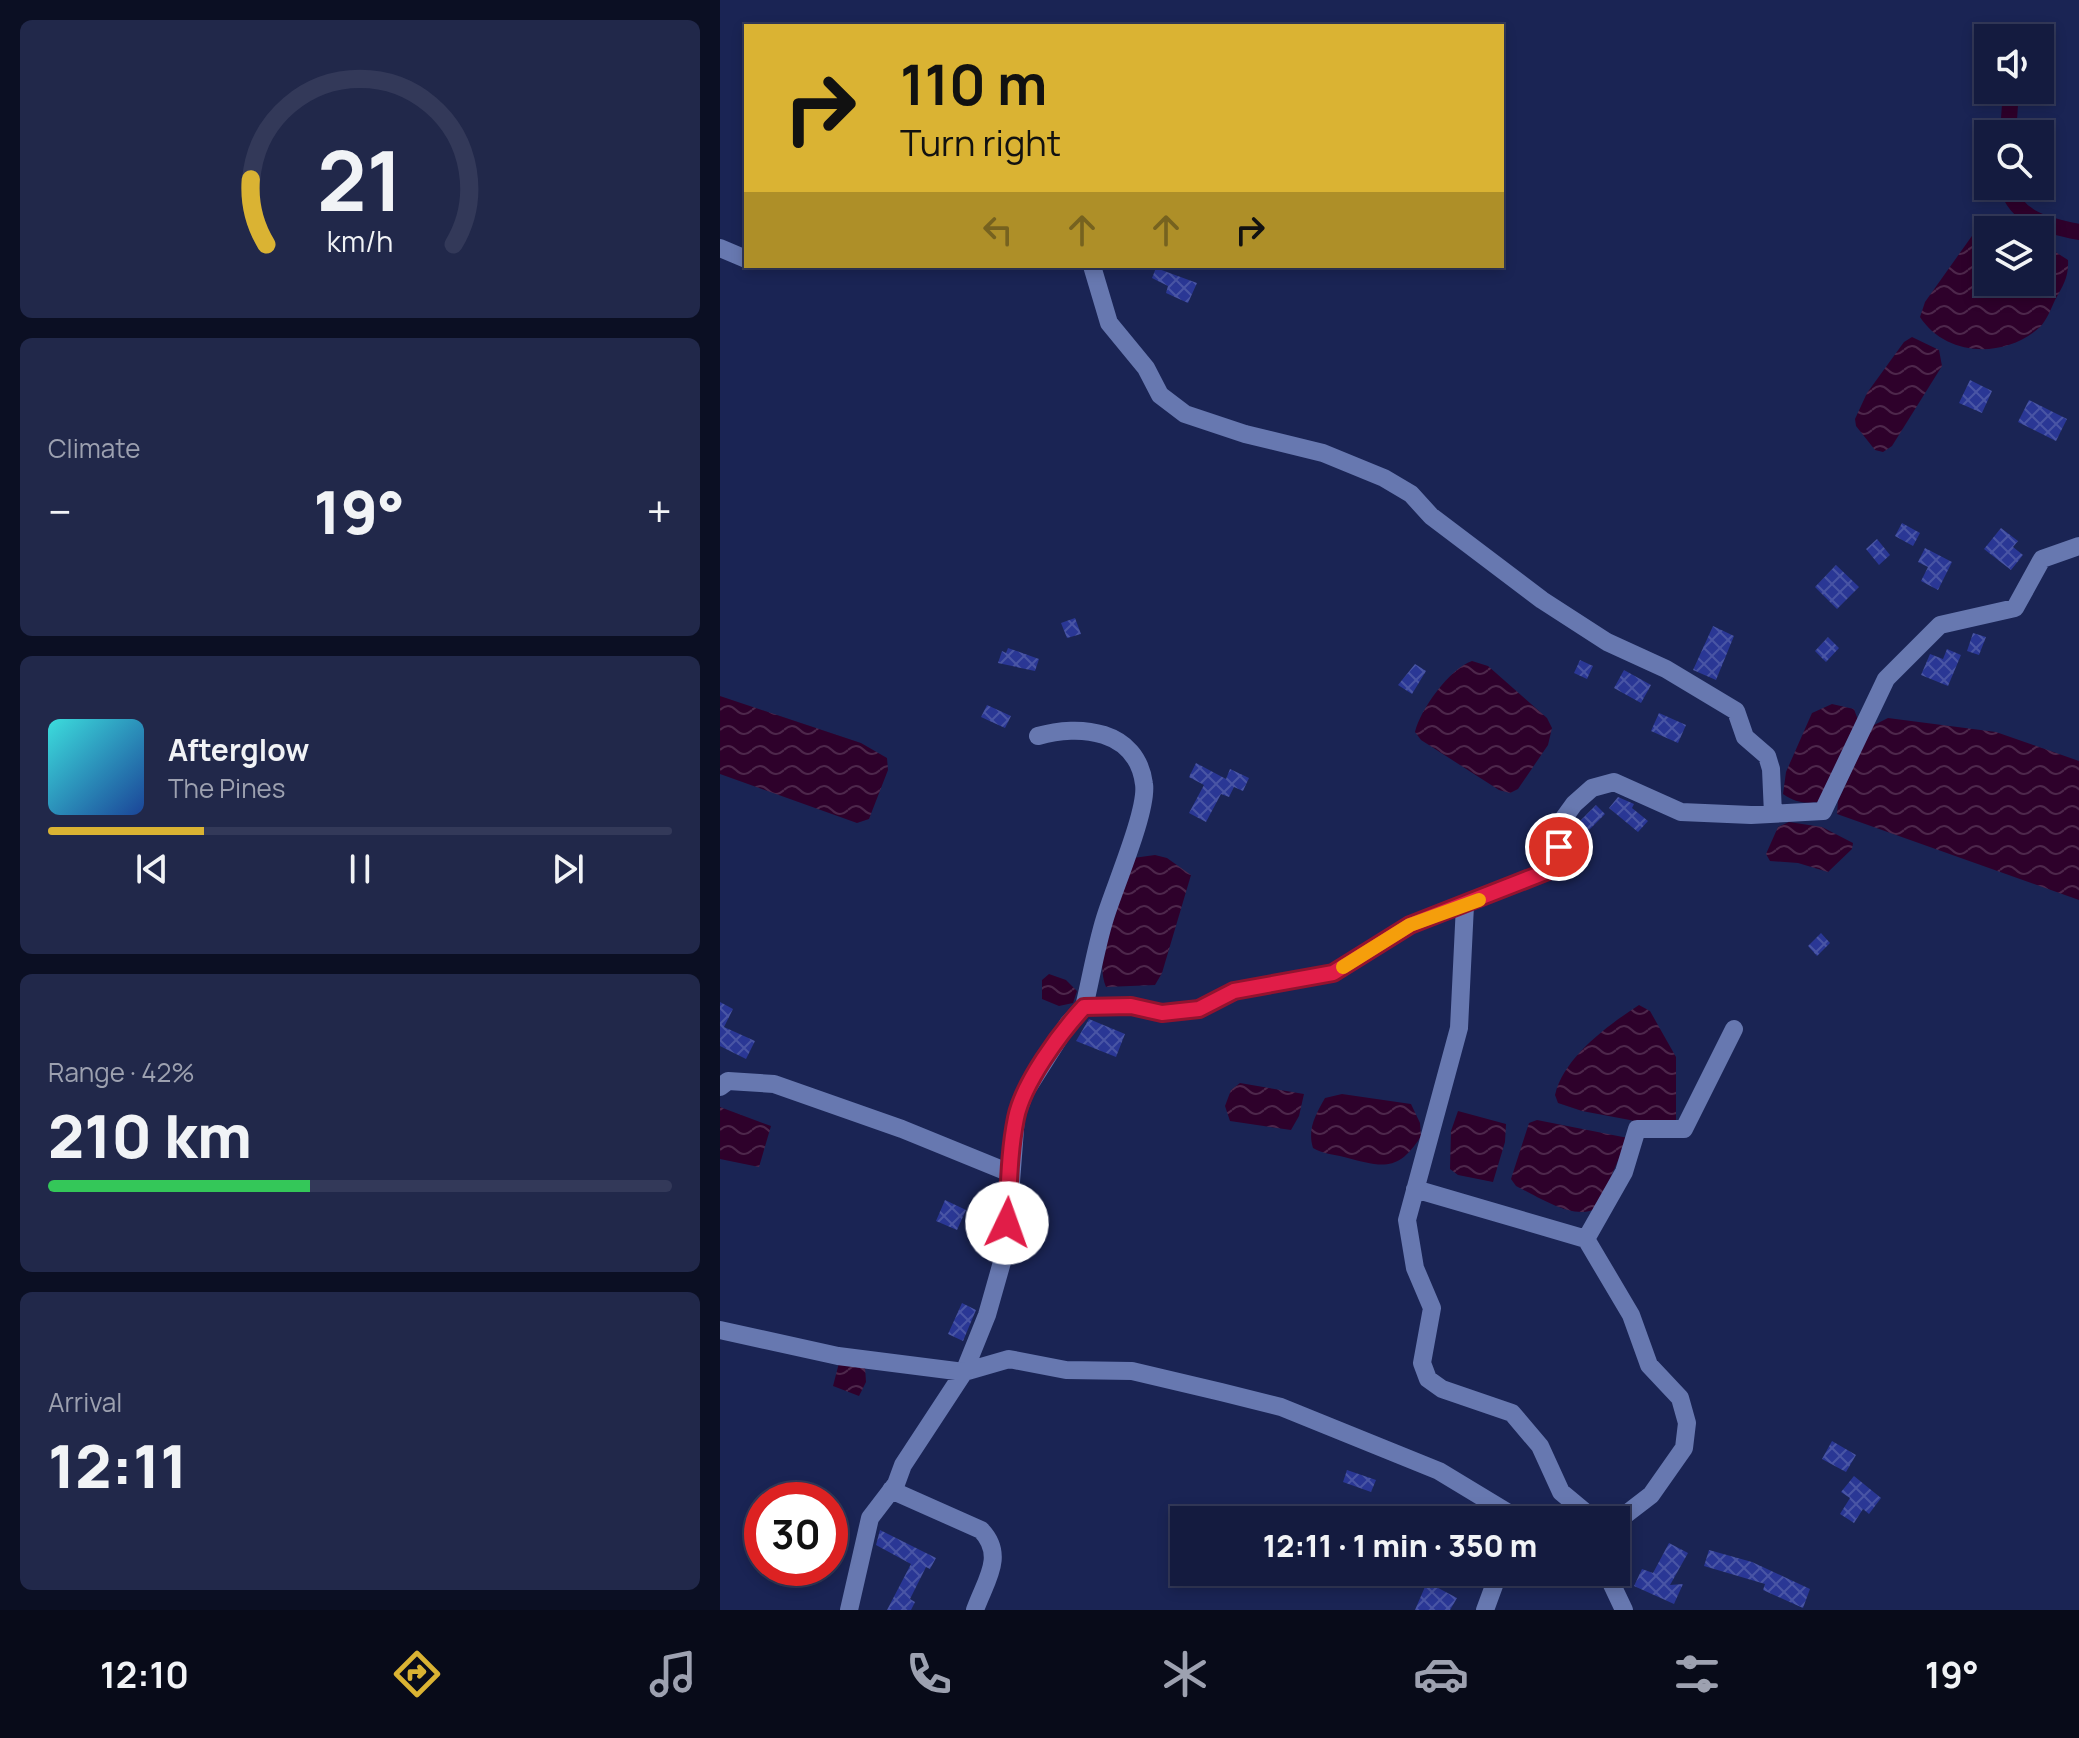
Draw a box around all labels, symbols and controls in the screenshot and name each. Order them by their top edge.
map controls [1974,24,2054,296]
button: sound [1974,24,2054,104]
text: 110 m [900,45,1047,122]
icon: right [768,56,872,160]
text: Turn right [900,118,1061,167]
button: search [1974,120,2054,200]
text: 21 [317,122,403,236]
icon: left [976,208,1020,252]
icon: ahead [1060,208,1104,252]
icon: ahead [1144,208,1188,252]
icon: right [1228,208,1272,252]
button: layers [1974,216,2054,296]
text: km/h [327,222,393,261]
text: Climate [48,430,140,466]
text: 19° [313,470,405,552]
text: − [48,481,72,541]
text: + [647,481,672,541]
text: Afterglow [168,729,309,770]
text: The Pines [168,770,285,806]
pin [1525,813,1593,881]
icon: arrive [1537,825,1581,869]
icon: previous [130,847,174,891]
icon: pause [338,847,382,891]
icon: next [546,847,590,891]
text: Range · 42% [48,1054,195,1090]
text: 210 km [48,1094,252,1176]
position arrow [965,1181,1049,1265]
text: Arrival [48,1384,122,1420]
text: 12:11 [48,1424,187,1506]
speed limit sign: 30 [744,1482,848,1586]
text: 12:11 · 1 min · 350 m [1263,1525,1537,1566]
icon: directions [389,1646,445,1702]
icon: music [645,1646,701,1702]
icon: phone [901,1646,957,1702]
icon: climate [1157,1646,1213,1702]
icon: car [1413,1646,1469,1702]
icon: filters [1669,1646,1725,1702]
text: 12:10 [100,1650,189,1699]
text: 19° [1925,1650,1979,1699]

